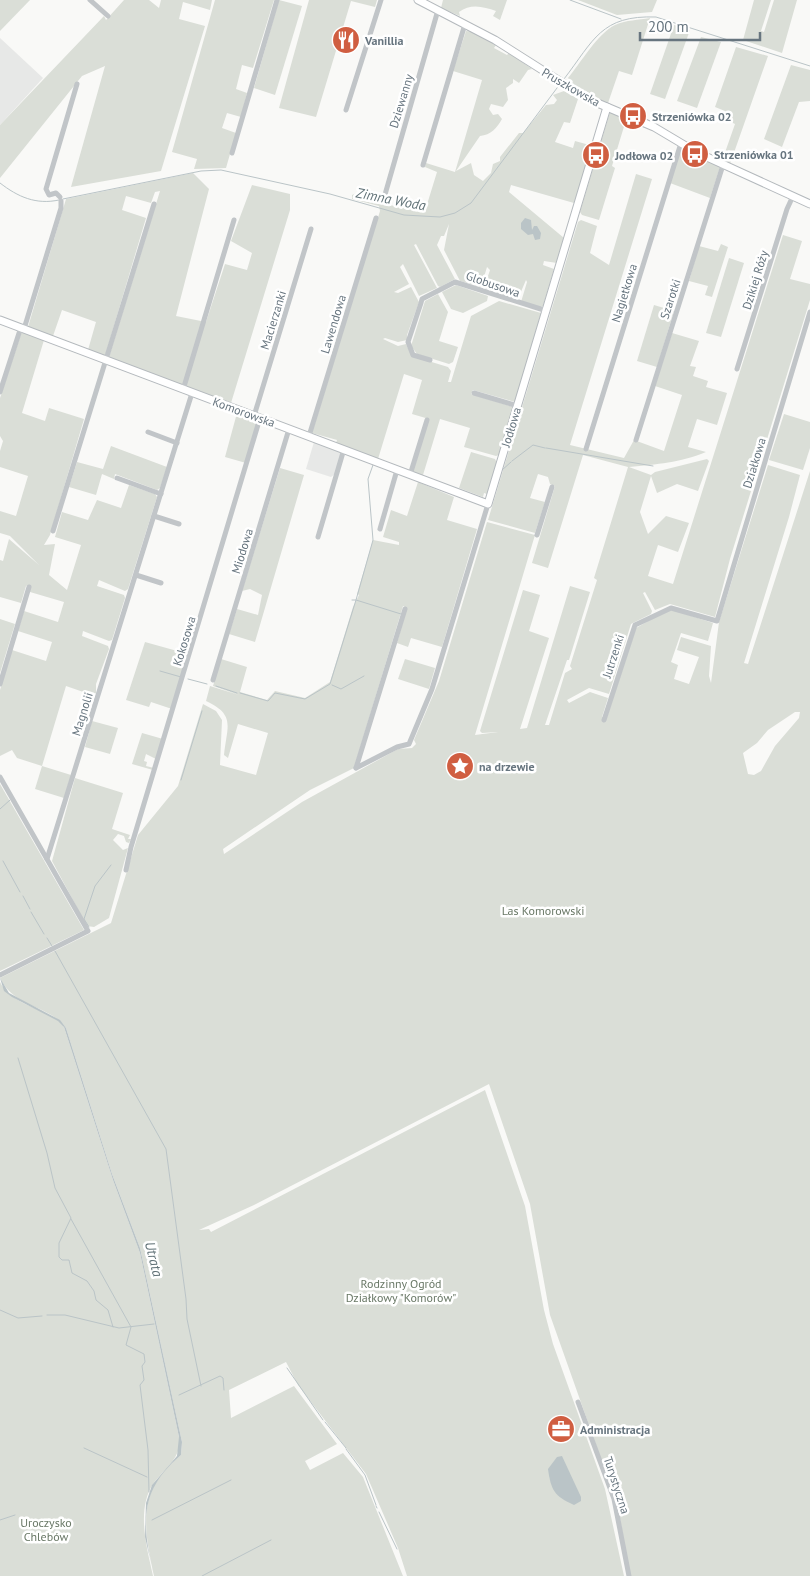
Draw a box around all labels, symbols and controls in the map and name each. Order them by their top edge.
scale bar [640,10,760,42]
text: 200 m [648,17,689,36]
restaurant icon: Vanillia [331,25,361,55]
place label: Vanillia [364,33,404,48]
street label: Pruszkowska [539,64,603,110]
street label: Dziewanny [386,72,416,130]
bus stop icon: Strzeniówka 02 [618,101,648,131]
place label: Strzeniówka 02 [652,109,732,124]
bus stop icon: Strzeniówka 01 [680,139,710,169]
bus stop icon: Jodłowa 02 [581,140,611,170]
place label: Strzeniówka 01 [714,147,794,162]
place label: Jodłowa 02 [614,148,673,163]
water label: Zimna Woda [354,183,428,215]
street label: Dzikiej Róży [739,248,771,311]
street label: Nagietkowa [608,262,640,324]
street label: Globusowa [464,268,522,300]
street label: Szarotki [656,277,684,321]
street label: Macierzanki [257,289,289,351]
street label: Lawendowa [317,293,349,355]
street label: Komorowska [211,394,277,430]
street label: Jodłowa [498,405,524,450]
street label: Działkowa [739,436,769,490]
street label: Miodowa [228,526,256,576]
street label: Kokosowa [169,614,199,668]
street label: Jutrzenki [599,632,627,681]
street label: Magnolii [68,690,96,738]
place icon: na drzewie [445,751,475,781]
place label: na drzewie [479,759,535,774]
park label: Las Komorowski [502,903,584,918]
water label: Utrata [141,1240,167,1279]
park label: Rodzinny Ogród Działkowy "Komorów" [346,1276,456,1305]
office icon: Administracja [546,1414,576,1444]
place label: Administracja [580,1422,650,1437]
street label: Turystyczna [601,1455,633,1516]
park label: Uroczysko Chlebów [20,1515,72,1544]

